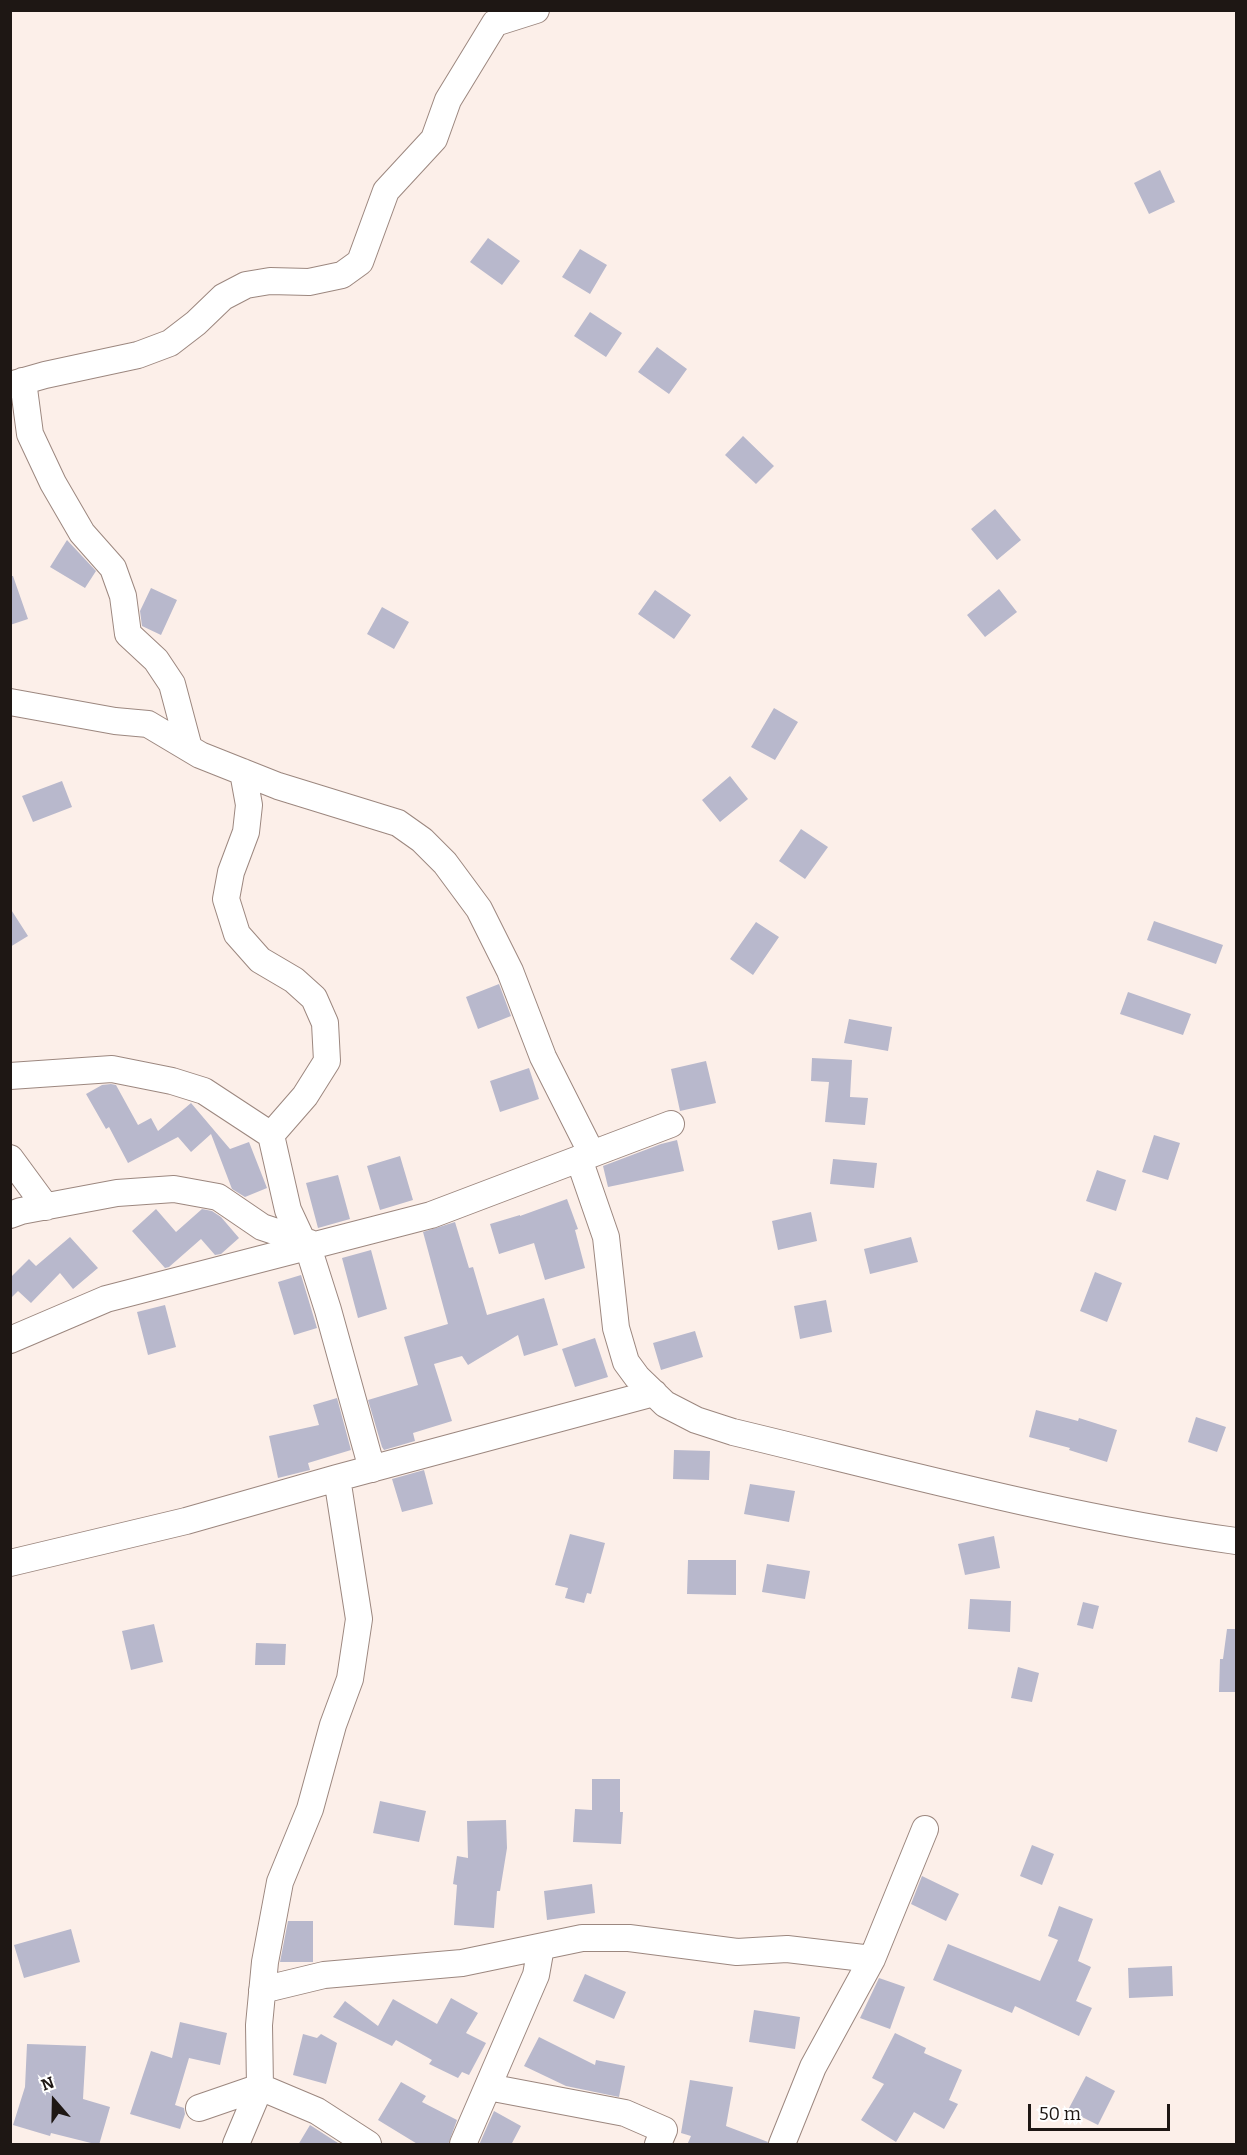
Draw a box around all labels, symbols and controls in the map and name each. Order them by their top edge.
north arrow [24,2071,84,2131]
text: N [39,2073,57,2095]
scale bar [1031,2092,1174,2130]
text: 50 m [1039,2103,1081,2125]

